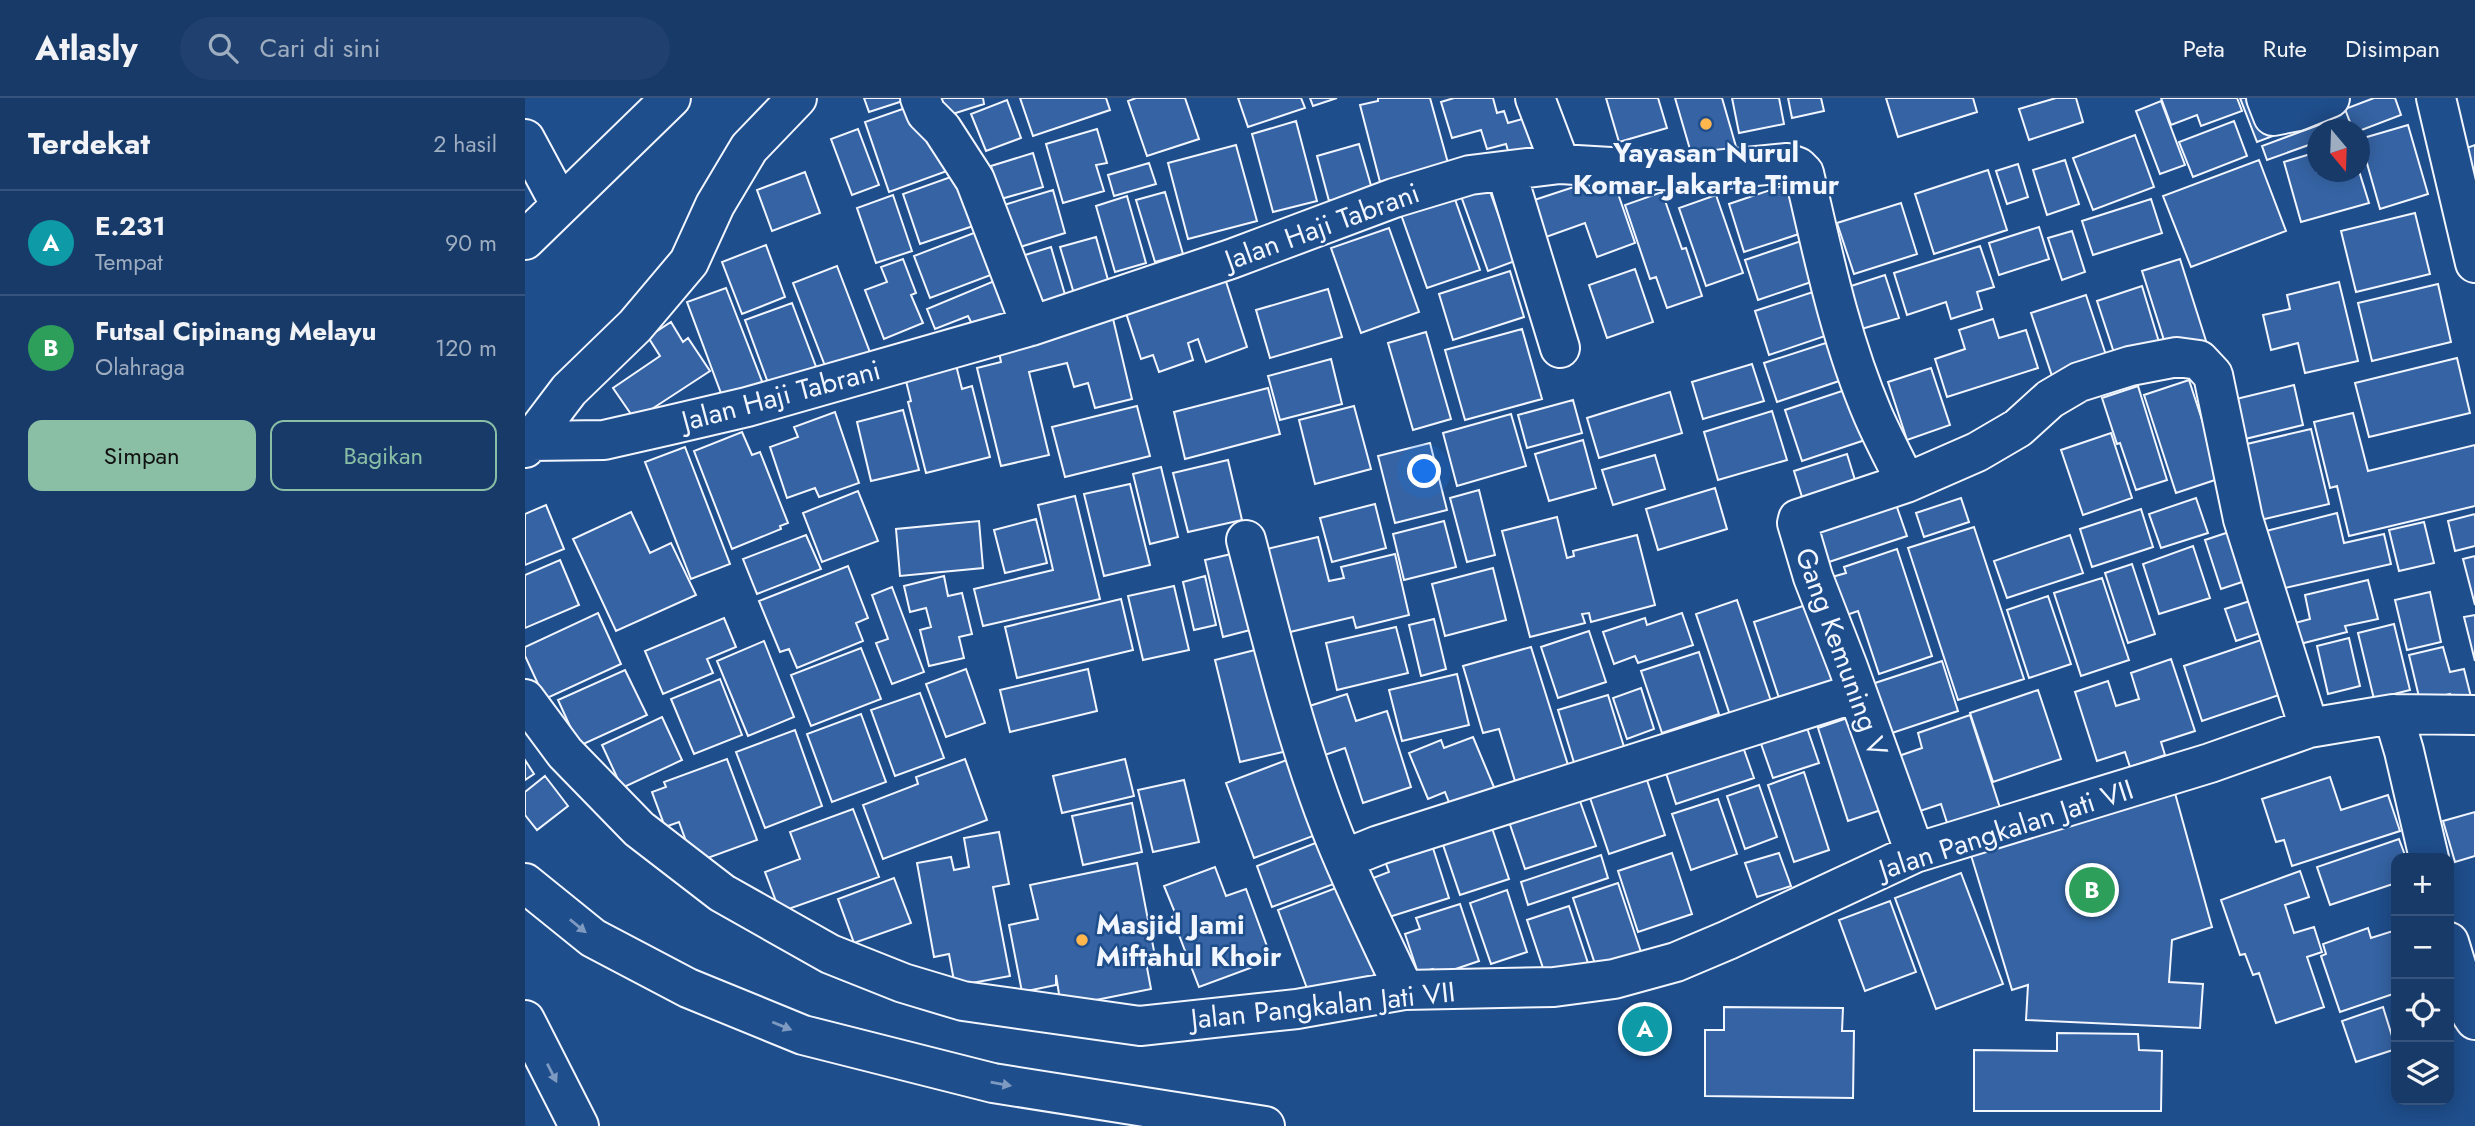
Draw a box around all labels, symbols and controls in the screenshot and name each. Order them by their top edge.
search box [180,17,670,80]
text: Atlasly [35,25,138,72]
icon: search [204,29,242,67]
text: Cari di sini [260,29,380,67]
text: Peta [2183,31,2225,66]
text: Rute [2263,31,2307,66]
text: Disimpan [2345,31,2440,66]
marker: Yayasan Nurul Komar Jakarta Timur [1698,116,1714,132]
north arrow [2307,119,2370,182]
text: Terdekat [28,122,150,165]
text: 2 hasil [433,127,497,161]
place label: Yayasan Nurul Komar Jakarta Timur [1573,132,1840,205]
street label: Jalan Haji Tabrani [1216,172,1425,282]
text: E.231 [95,207,166,245]
text: A [43,226,59,260]
text: 90 m [445,226,497,260]
text: Tempat [95,245,163,279]
text: Futsal Cipinang Melayu [95,312,376,350]
text: B [43,331,59,365]
text: 120 m [435,331,497,365]
street label: Jalan Haji Tabrani [673,349,885,443]
text: Olahraga [95,350,185,384]
button: Simpan [28,420,256,491]
button: Bagikan [270,420,497,491]
your location [1407,454,1441,488]
street label: Gang Kemuning V [1785,542,1899,763]
street label: Jalan Pangkalan Jati VII [1870,769,2139,891]
map controls [2391,853,2454,1105]
button: + [2391,853,2454,916]
pin: B [2069,864,2115,916]
place label: Masjid Jami Miftahul Khoir [1096,904,1282,977]
button: − [2391,916,2454,979]
one-way arrow [569,918,587,933]
marker: Masjid Jami Miftahul Khoir [1074,932,1090,948]
street label: Jalan Pangkalan Jati VII [1185,971,1457,1040]
button: locate [2391,979,2454,1042]
pin: A [1622,1003,1668,1055]
one-way arrow [771,1021,792,1032]
button: layers [2391,1042,2454,1105]
one-way arrow [547,1063,558,1083]
one-way arrow [991,1079,1013,1090]

